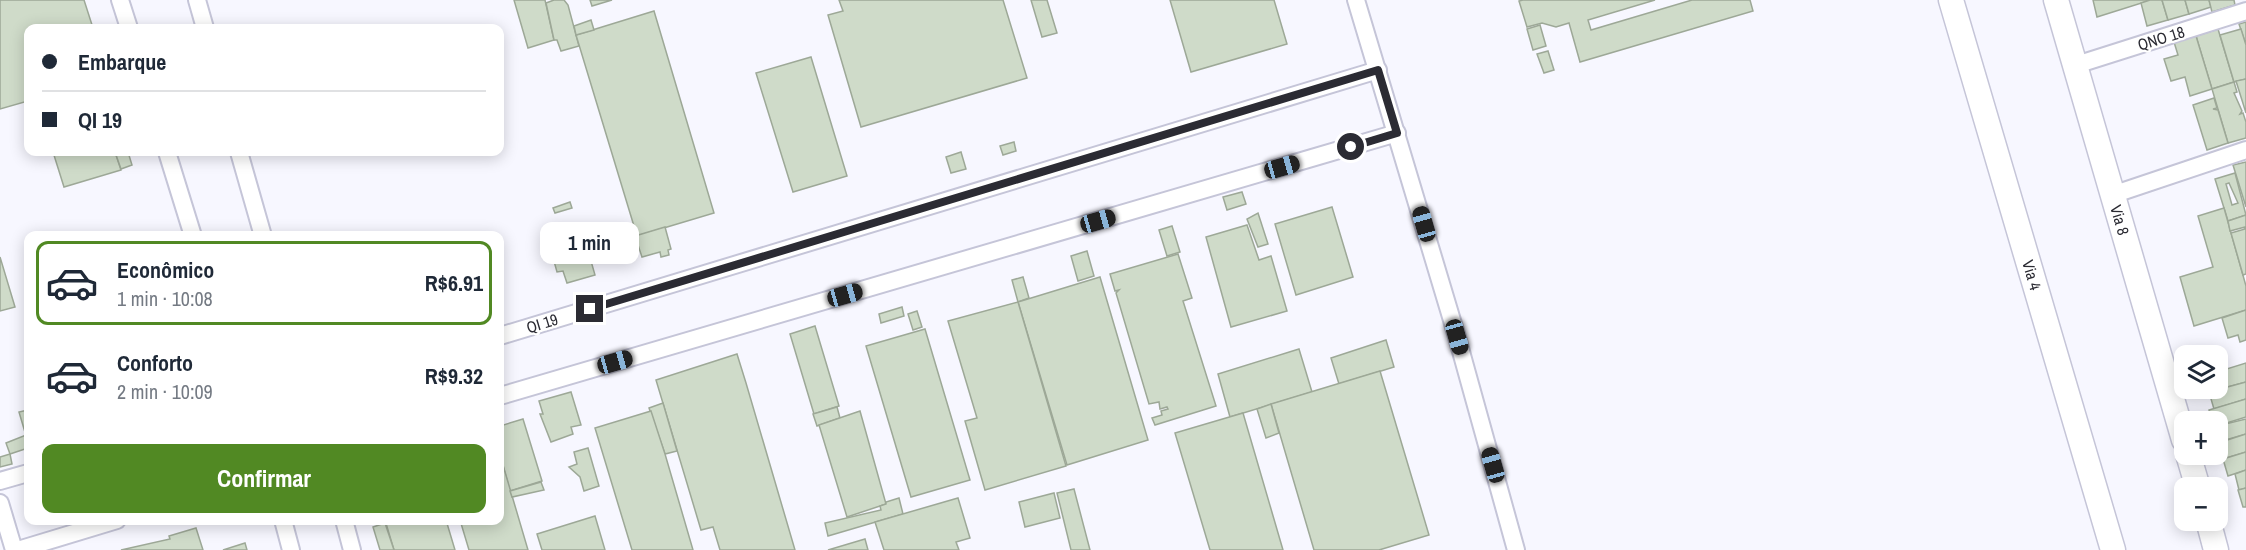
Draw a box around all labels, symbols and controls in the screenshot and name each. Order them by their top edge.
street label: QNO 18 [2135,20,2187,56]
text: Embarque [78,47,166,77]
text: QI 19 [78,105,122,135]
route start [1337,133,1364,160]
car [1262,153,1302,181]
street label: Via 8 [2105,202,2135,238]
car [1410,204,1438,244]
car [1078,207,1118,235]
callout: 1 min [540,222,640,264]
text: 1 min [568,229,611,256]
text: Econômico [117,255,214,285]
icon: car [45,256,99,310]
street label: Via 4 [2017,257,2047,293]
text: R$6.91 [425,268,483,298]
car [825,281,865,309]
text: 1 min · 10:08 [117,285,213,312]
route end [576,295,603,322]
street label: QI 19 [523,308,561,338]
car [1443,317,1471,357]
map controls [2174,345,2228,531]
button: layers [2174,345,2228,399]
text: Conforto [117,348,193,378]
car [595,348,635,376]
icon: car [45,349,99,403]
text: R$9.32 [425,361,483,391]
text: 2 min · 10:09 [117,378,213,405]
button: + [2174,411,2228,465]
button: Confirmar [42,444,486,513]
car [1479,445,1507,485]
button: − [2174,477,2228,531]

